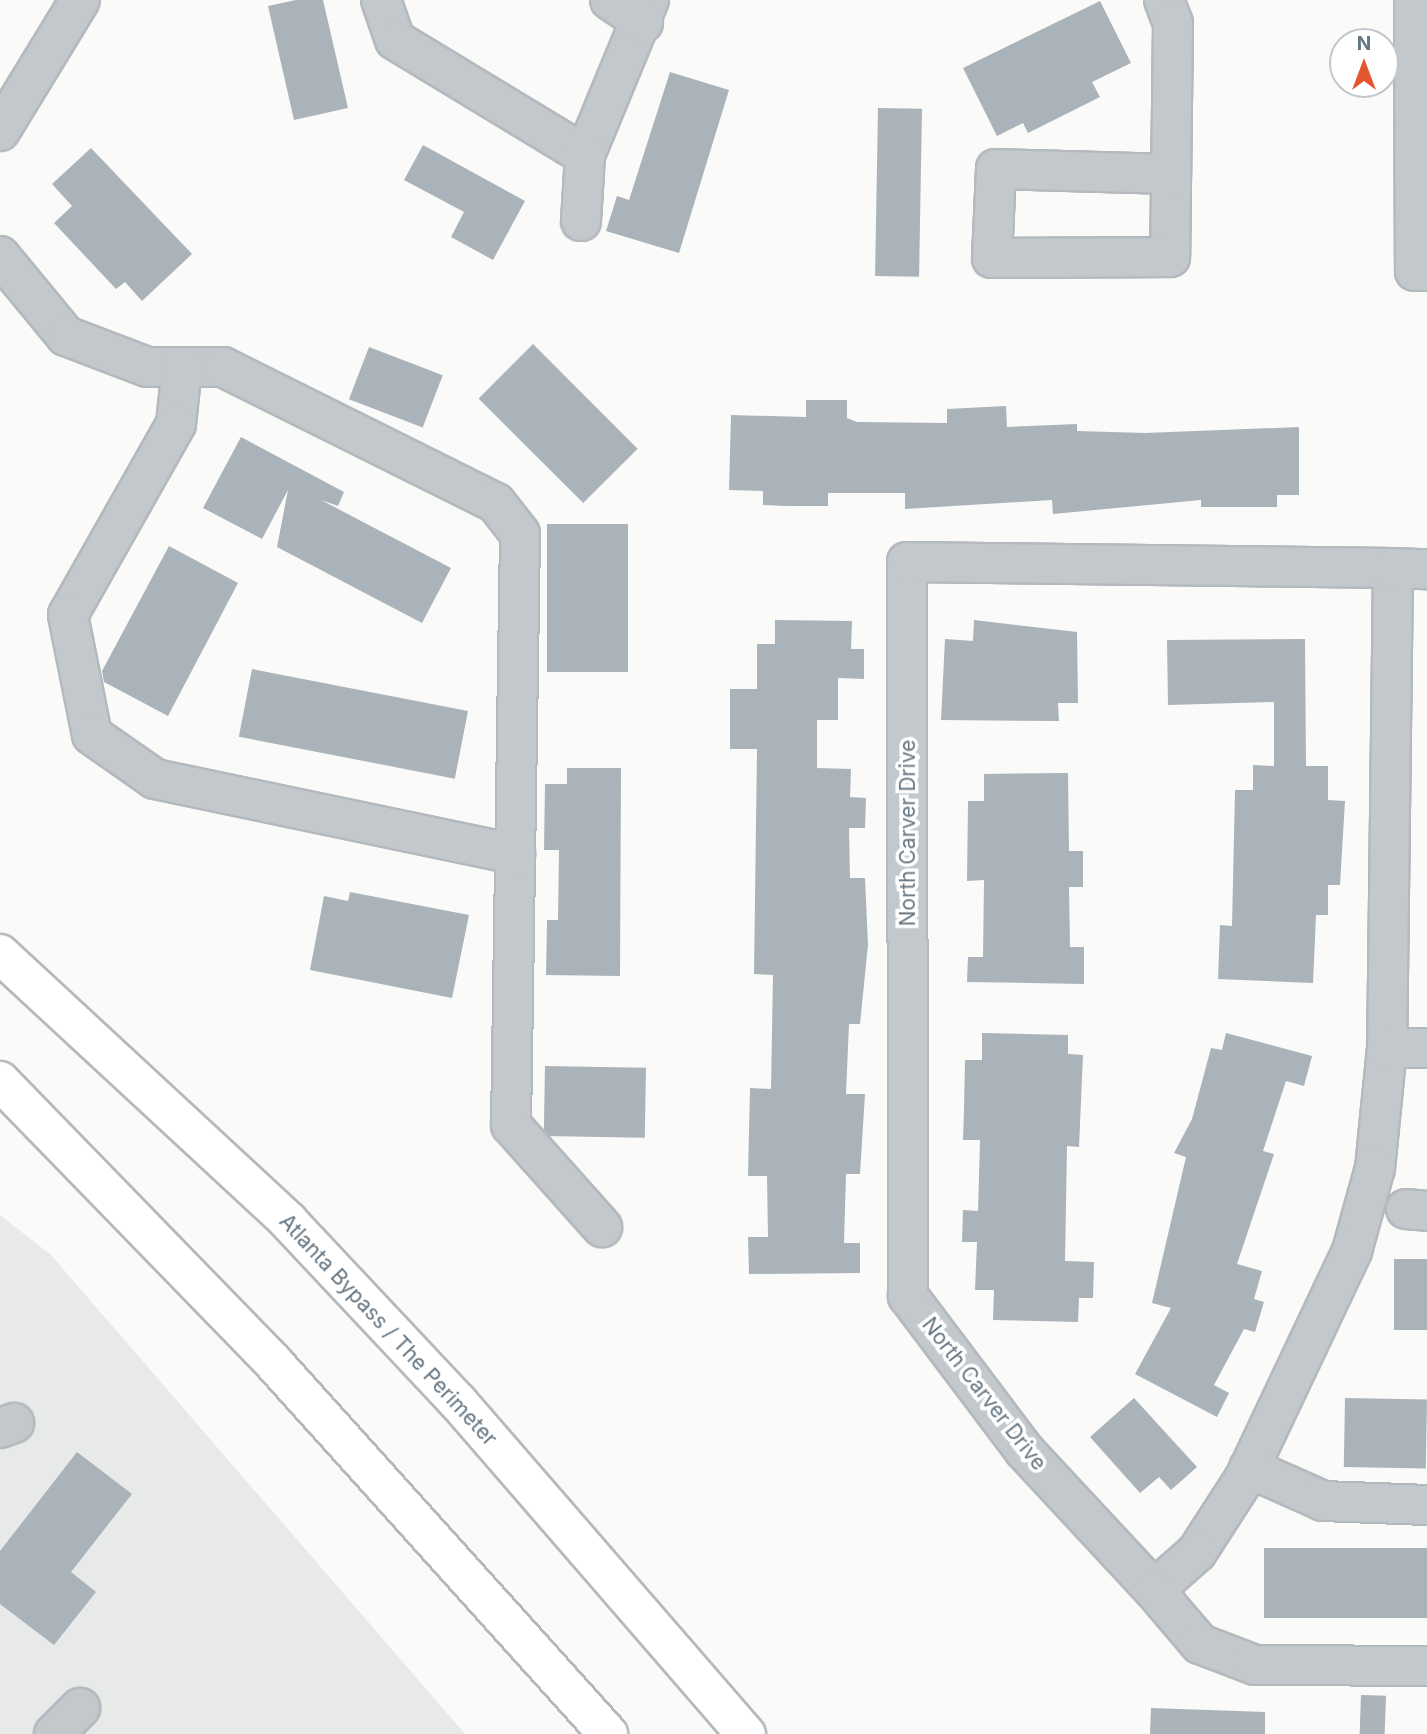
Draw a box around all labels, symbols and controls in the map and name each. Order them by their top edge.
north arrow [1329,28,1399,98]
text: N [1357,32,1371,55]
street label: North Carver Drive [895,740,921,926]
street label: Atlanta Bypass / The Perimeter [274,1209,502,1451]
street label: North Carver Drive [917,1313,1051,1475]

